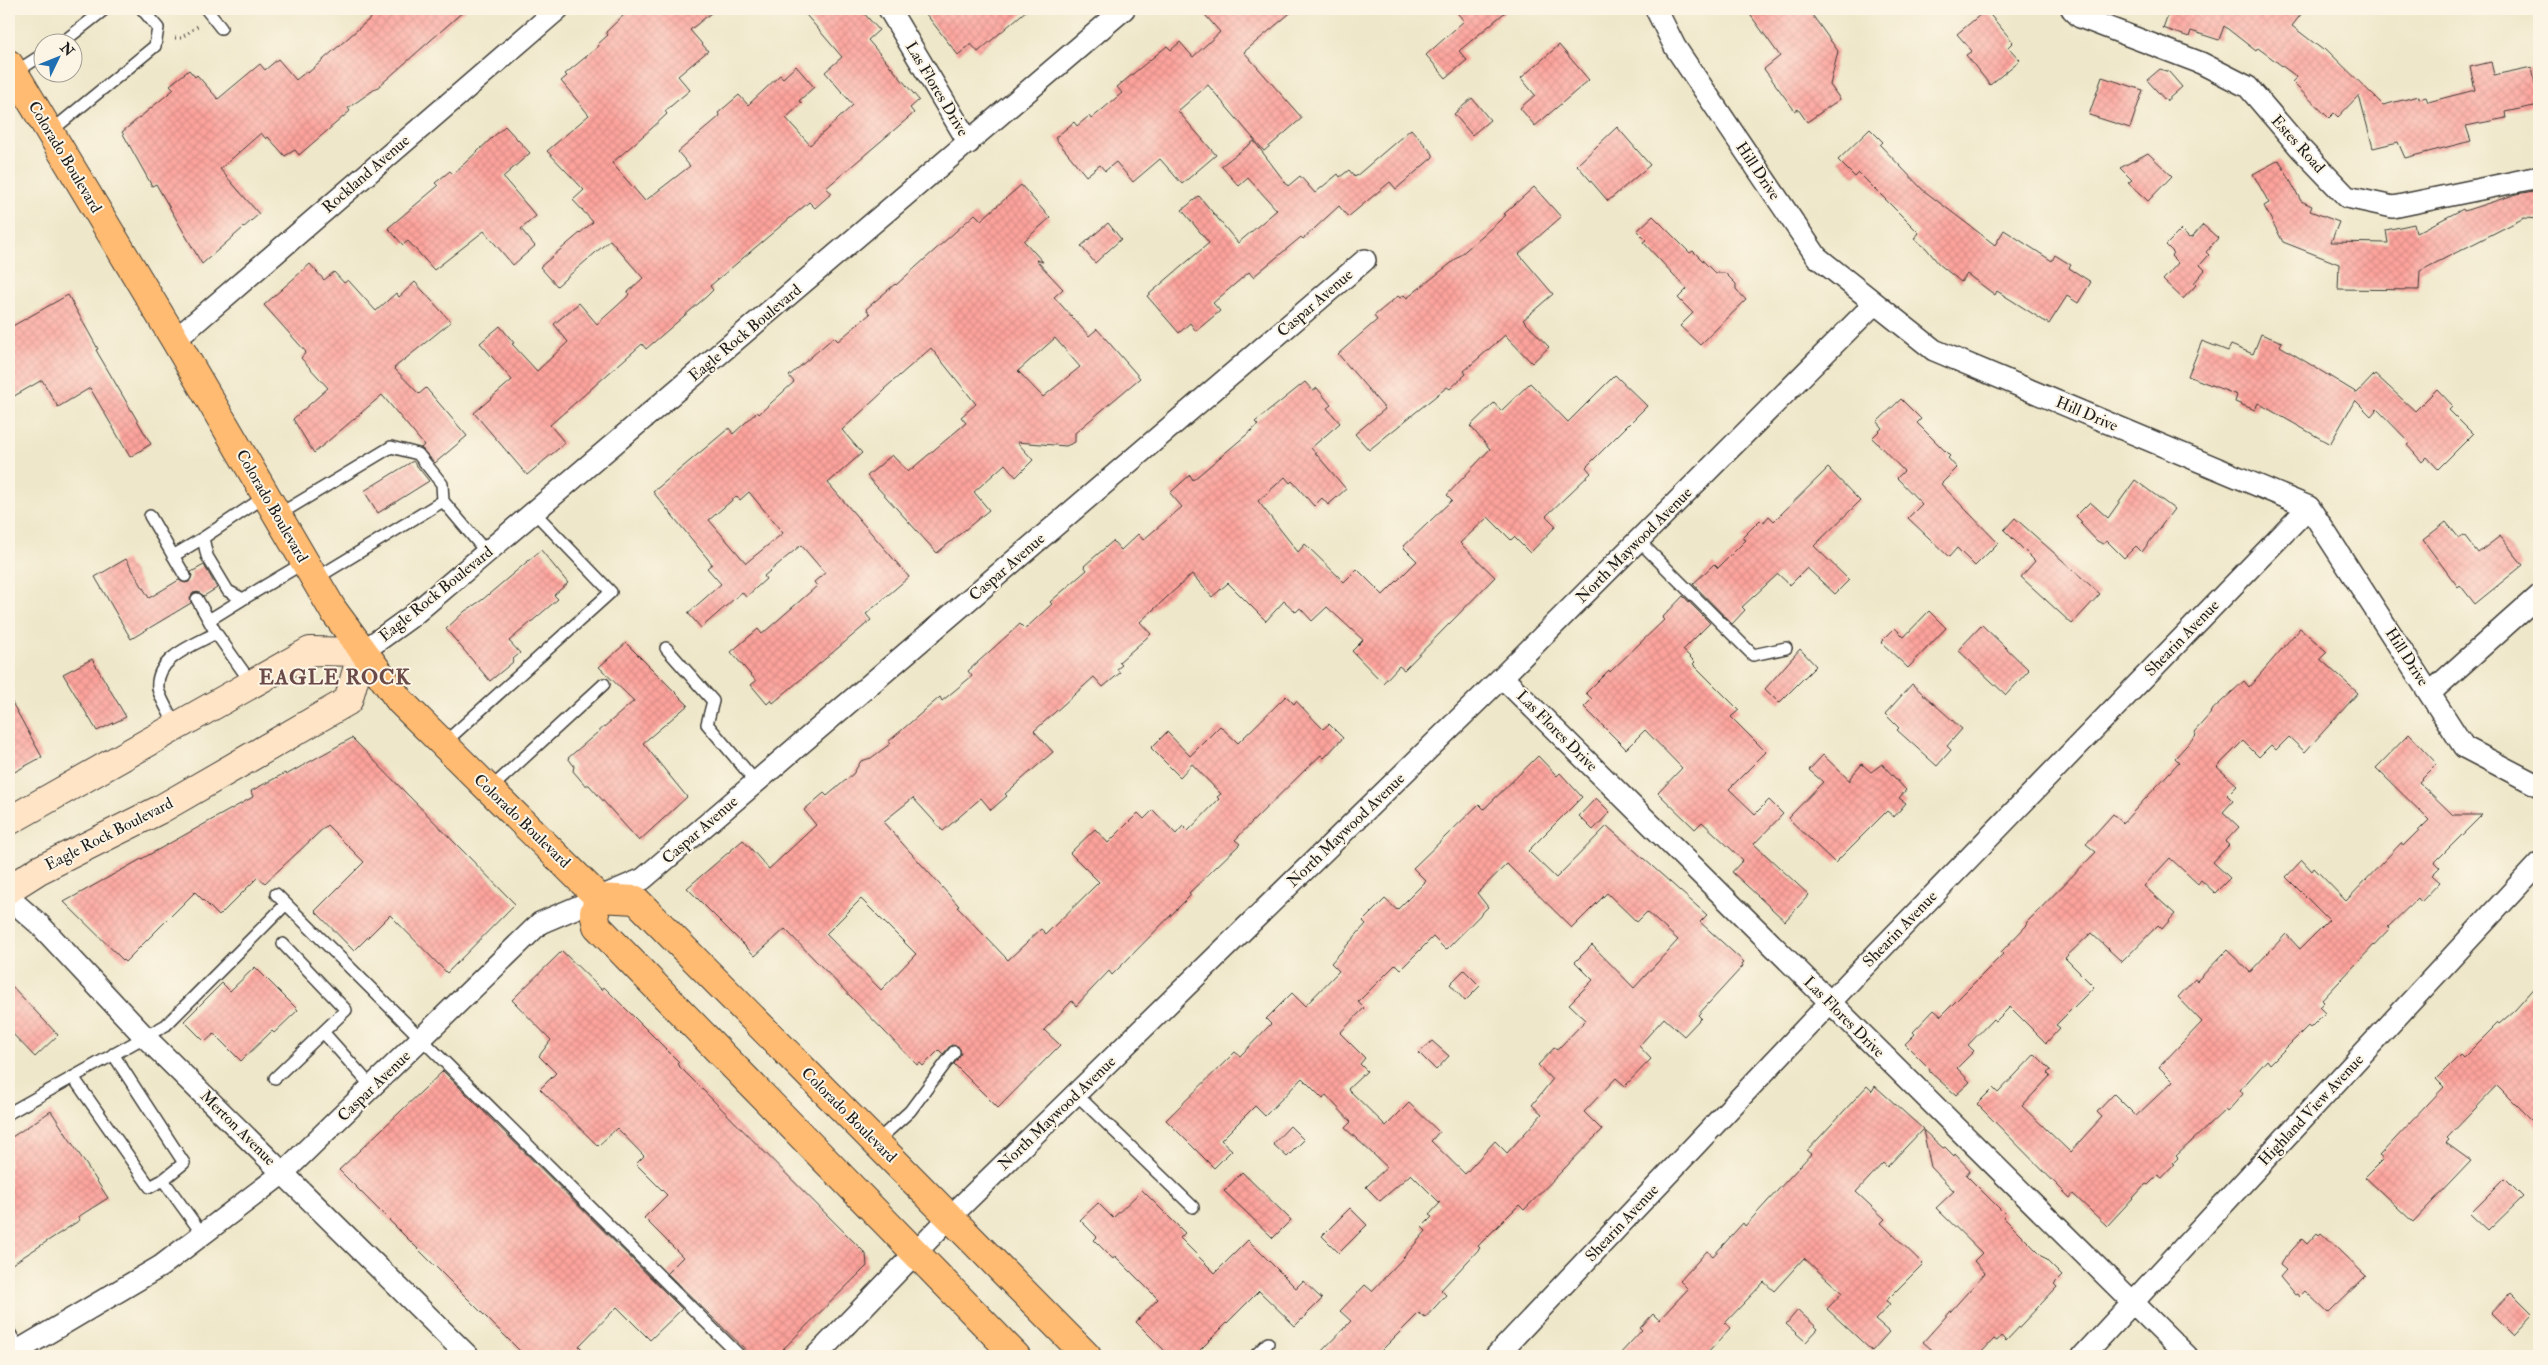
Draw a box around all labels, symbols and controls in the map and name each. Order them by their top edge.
north arrow [32,32,82,82]
text: N [56,38,78,60]
street label: Las Flores Drive [901,38,973,140]
street label: Colorado Boulevard [24,97,106,217]
street label: Estes Road [2267,111,2329,177]
street label: Rockland Avenue [318,130,414,217]
street label: Hill Drive [1731,138,1785,204]
street label: Caspar Avenue [1273,264,1358,342]
street label: Eagle Rock Boulevard [685,280,805,386]
street label: Hill Drive [2053,392,2121,436]
street label: Colorado Boulevard [232,446,312,566]
street label: North Maywood Avenue [1572,483,1696,607]
street label: Caspar Avenue [965,528,1050,606]
street label: Eagle Rock Boulevard [375,542,497,646]
street label: Shearin Avenue [2141,595,2224,680]
street label: Hill Drive [2381,624,2433,690]
district label: EAGLE ROCK [259,664,411,691]
street label: Las Flores Drive [1512,686,1602,776]
street label: North Maywood Avenue [1283,768,1409,891]
street label: Colorado Boulevard [469,770,575,872]
street label: Caspar Avenue [658,791,743,869]
street label: Eagle Rock Boulevard [42,793,176,875]
street label: Shearin Avenue [1859,886,1942,971]
street label: Las Flores Drive [1799,972,1889,1062]
street label: Caspar Avenue [333,1046,416,1127]
street label: Highland View Avenue [2254,1050,2368,1170]
street label: North Maywood Avenue [994,1051,1120,1174]
street label: Colorado Boulevard [797,1063,901,1167]
street label: Merton Avenue [196,1086,280,1170]
street label: Shearin Avenue [1581,1180,1663,1266]

